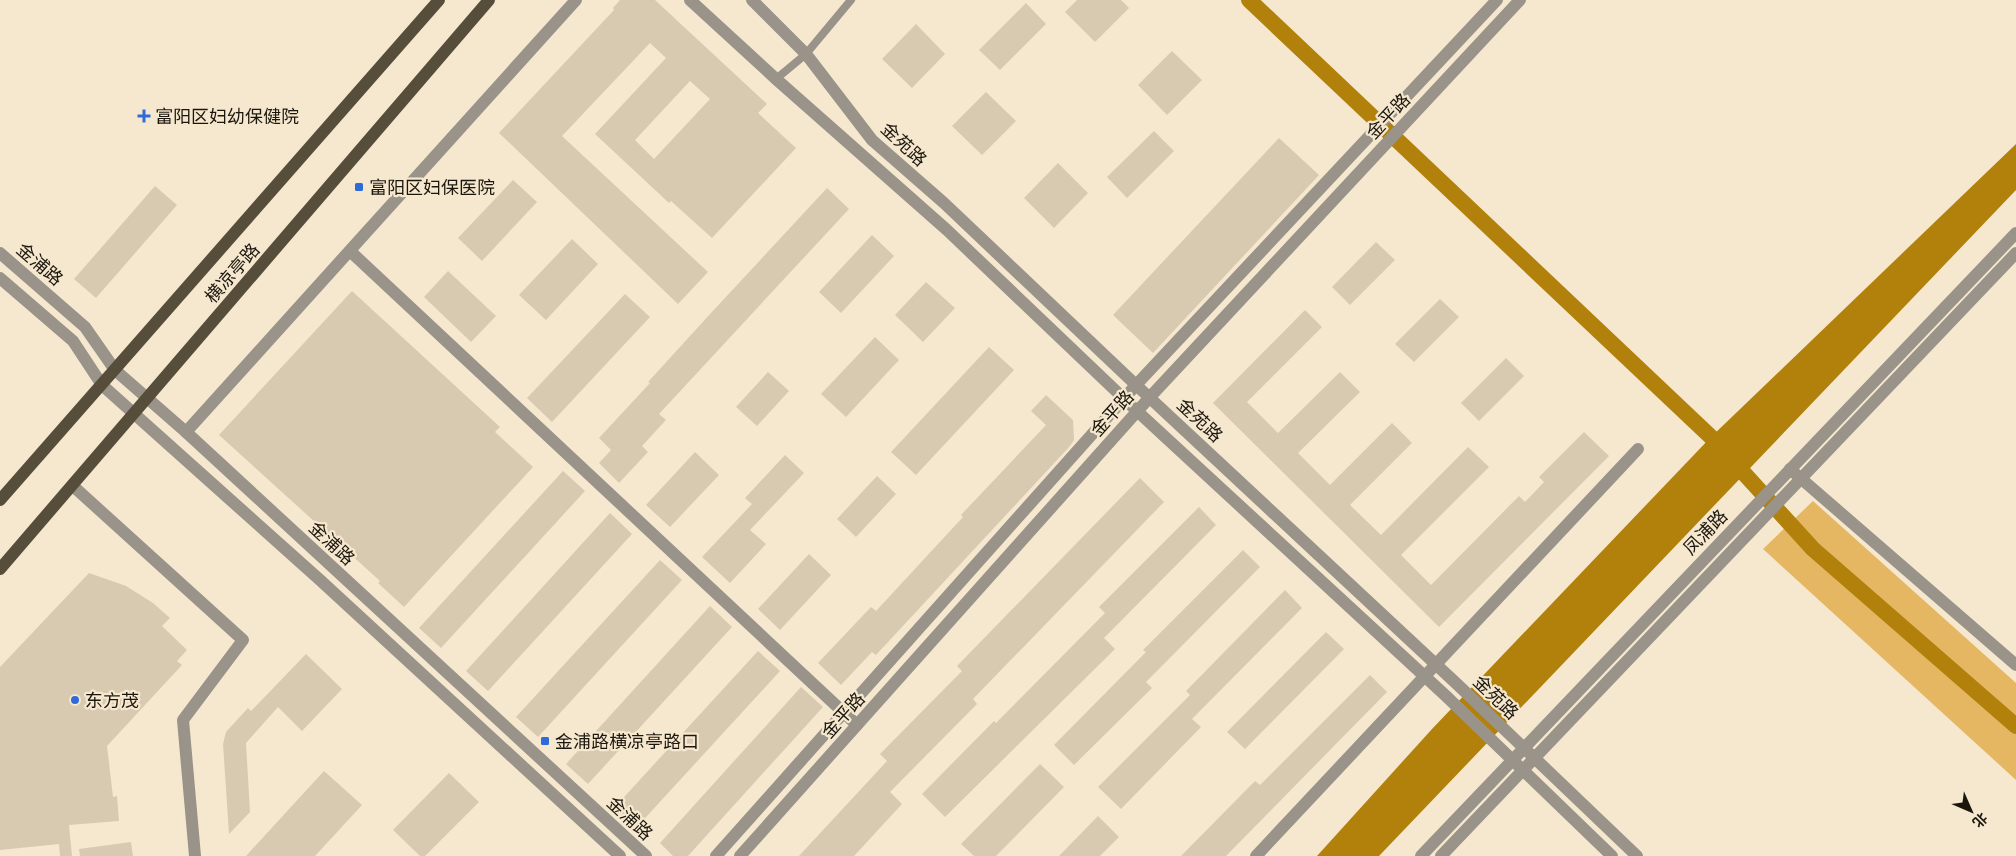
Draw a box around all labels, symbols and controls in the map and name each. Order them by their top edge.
street label: 金平路 [1361,88,1415,144]
place label: 富阳区妇幼保健院 [155,105,299,128]
marker: 富阳区妇幼保健院 [137,109,151,123]
street label: 金苑路 [876,117,932,171]
place label: 富阳区妇保医院 [369,176,495,199]
marker: 富阳区妇保医院 [353,181,365,193]
street label: 金浦路 [12,238,68,290]
street label: 横凉亭路 [200,238,264,308]
street label: 金平路 [1085,385,1139,441]
street label: 金苑路 [1172,393,1228,447]
street label: 凤浦路 [1678,505,1732,559]
street label: 金浦路 [304,516,360,570]
street label: 金苑路 [1469,670,1523,724]
street label: 金平路 [816,687,870,743]
place label: 东方茂 [85,689,139,712]
marker: 东方茂 [69,694,81,706]
place label: 金浦路横凉亭路口 [555,730,699,753]
marker: 金浦路横凉亭路口 [539,735,551,747]
north arrow [1946,786,1996,836]
street label: 金浦路 [602,791,658,845]
text: 北 [1969,809,1992,832]

